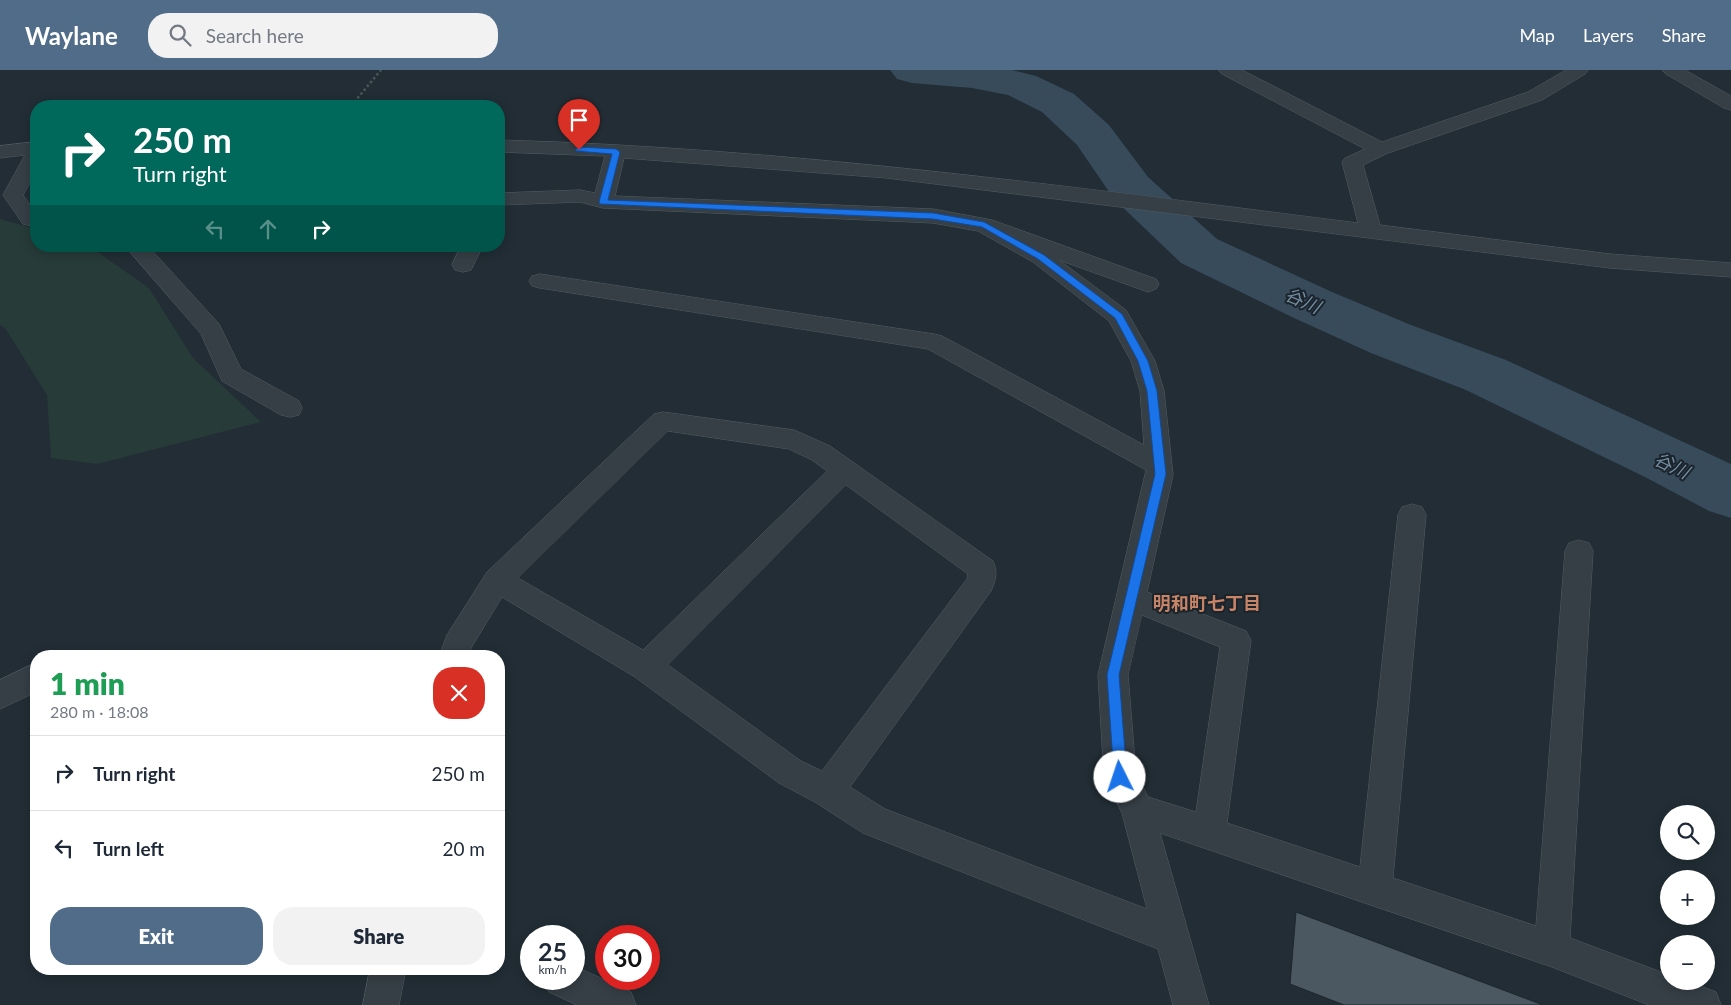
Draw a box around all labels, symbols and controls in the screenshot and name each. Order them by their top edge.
search box [148,13,498,58]
text: Waylane [25,21,118,50]
icon: search [166,21,194,49]
text: Search here [206,24,304,47]
text: Map [1519,24,1555,46]
text: Layers [1583,24,1634,46]
text: Share [1662,24,1706,46]
pin [558,99,600,150]
icon: arrive [565,106,593,134]
text: 250 m [133,118,232,160]
icon: right [50,120,115,185]
text: Turn right [133,160,227,187]
icon: left [201,215,229,243]
icon: ahead [254,215,282,243]
icon: right [307,215,335,243]
water label: 谷川 [1282,283,1326,318]
water label: 谷川 [1651,447,1695,484]
district label: 明和町七丁目 [1153,592,1261,614]
text: 1 min [50,665,125,701]
button: close [433,667,485,719]
text: 280 m · 18:08 [50,702,149,721]
position arrow [1093,750,1145,802]
icon: right [50,759,78,787]
text: Turn right [93,762,175,785]
text: 250 m [431,762,485,785]
map controls [1660,805,1715,990]
button: search [1660,805,1715,860]
icon: left [50,834,78,862]
text: Turn left [93,837,164,860]
text: 20 m [442,837,485,860]
button: + [1660,870,1715,925]
button: Exit [50,907,263,965]
button: Share [273,907,485,965]
speed limit sign: 30 [595,925,660,990]
button: − [1660,935,1715,990]
text: 25 [538,936,567,966]
text: km/h [538,962,567,977]

